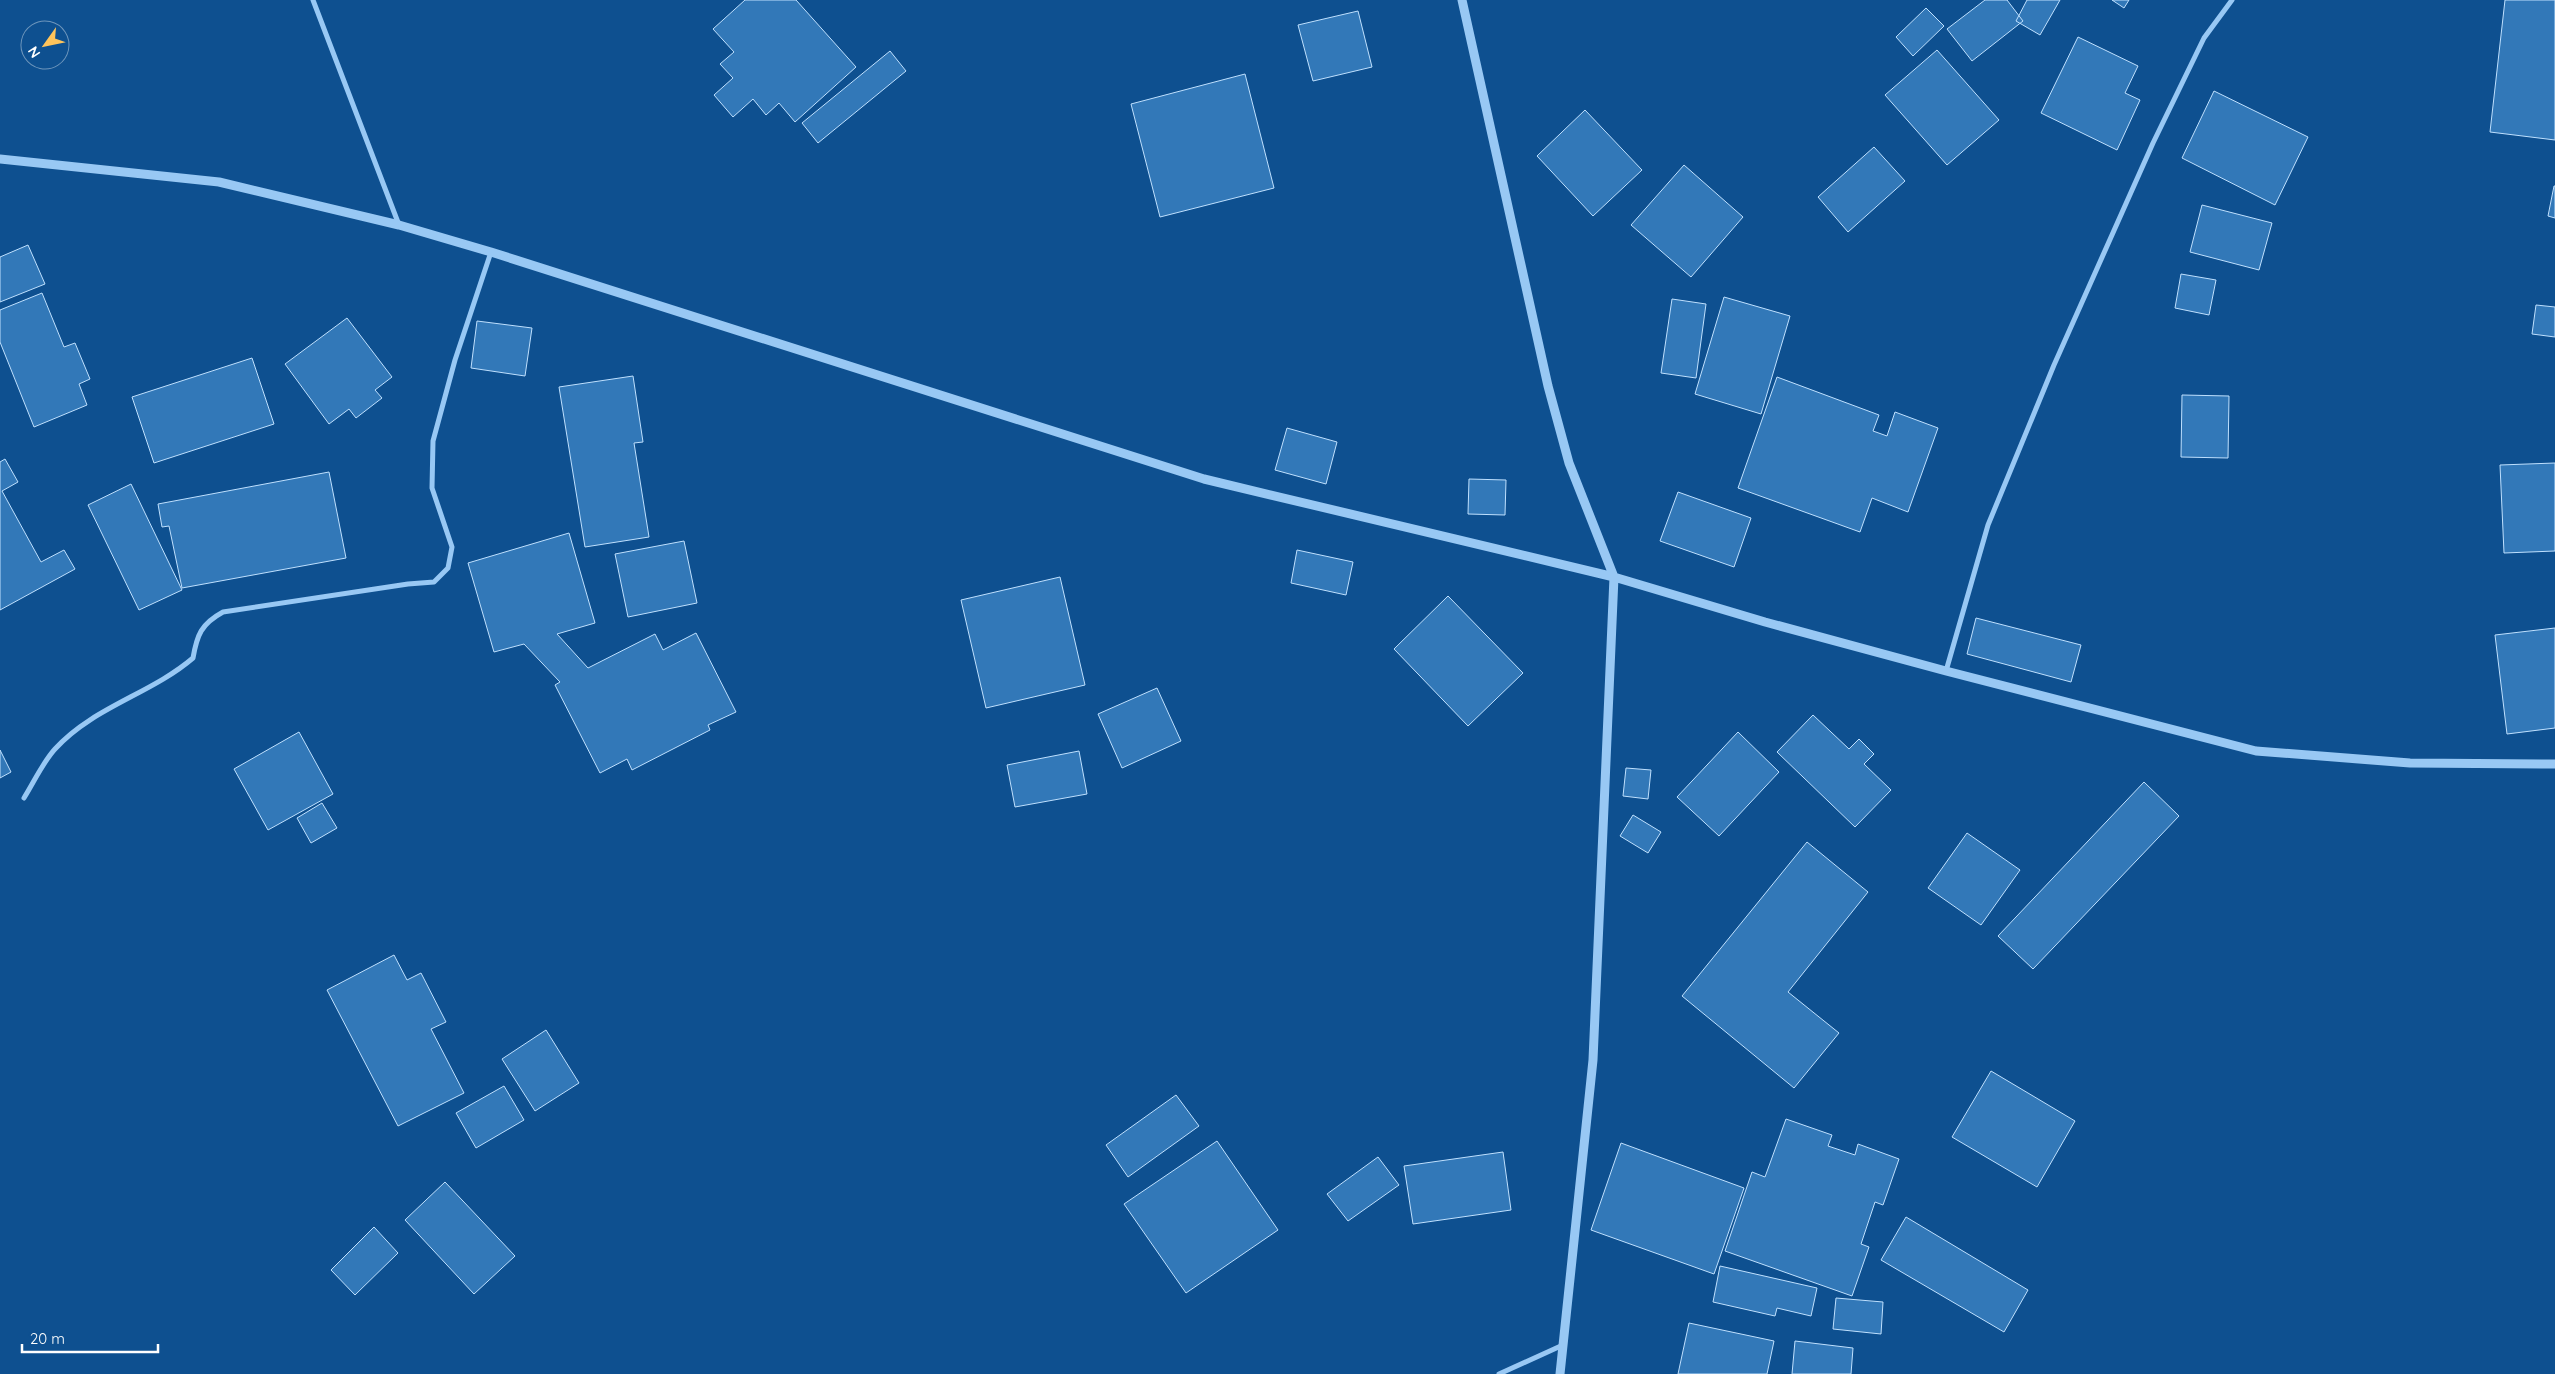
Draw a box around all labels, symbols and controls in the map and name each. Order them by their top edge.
north arrow [20,20,70,70]
text: N [24,43,44,61]
scale bar [22,1322,159,1354]
text: 20 m [30,1329,65,1348]

